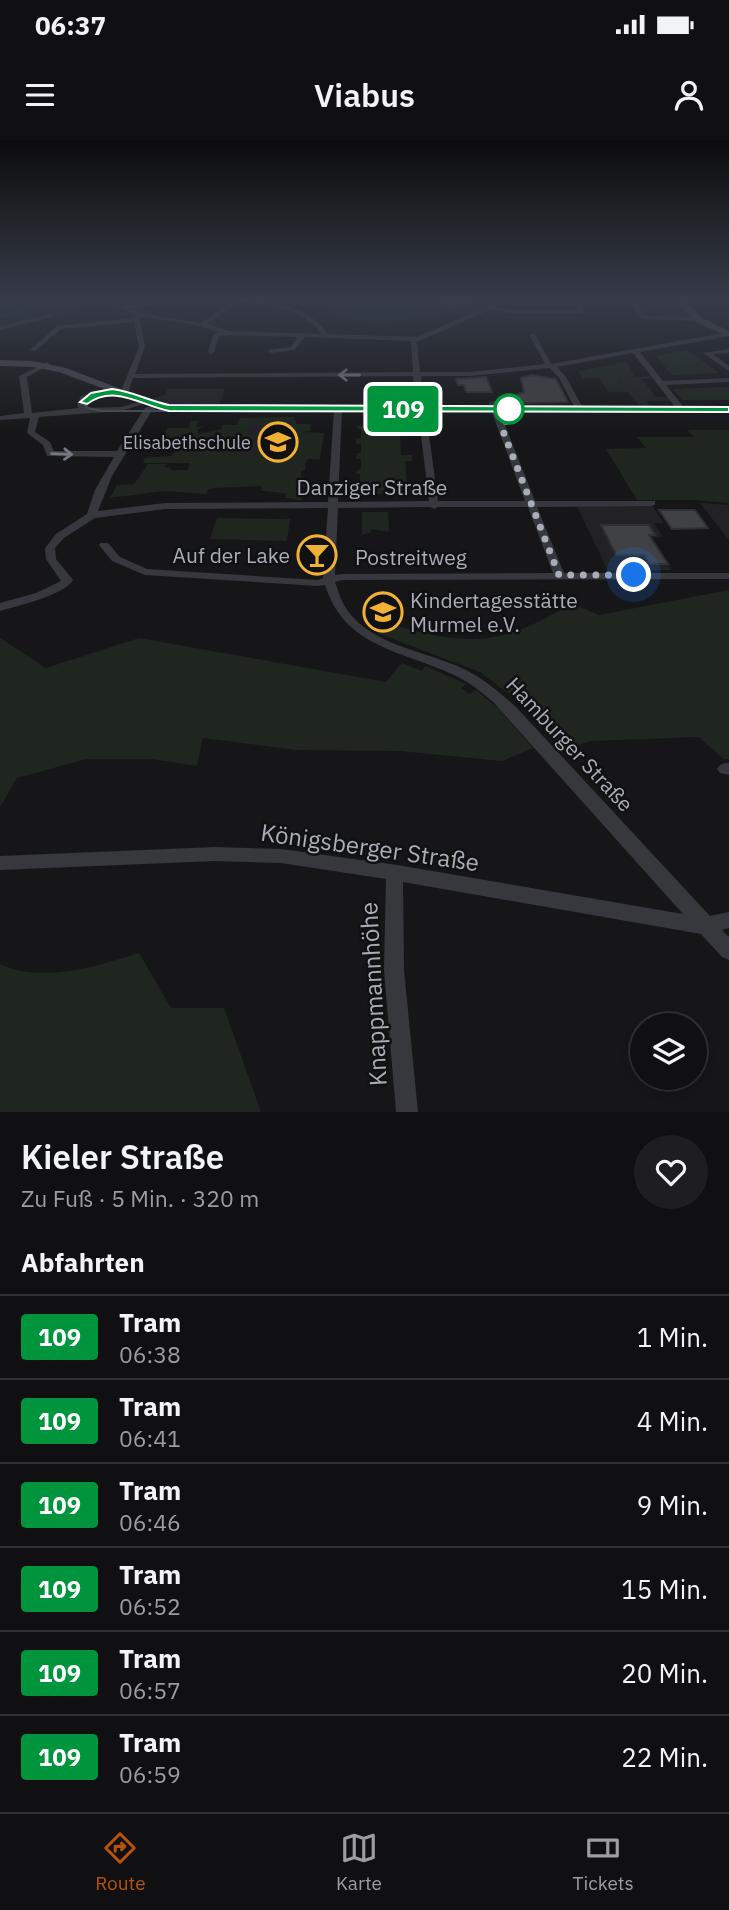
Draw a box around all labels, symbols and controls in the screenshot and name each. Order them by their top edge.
text: 06:37 [35,8,106,42]
text: Viabus [314,74,415,116]
icon: menu [21,76,59,114]
icon: person [670,76,708,114]
one-way arrow [338,368,361,382]
line badge: 109 [363,386,443,432]
text: 109 [381,393,425,425]
unlabelled marker [494,394,524,424]
school or university icon: Elisabethschule [257,421,299,463]
place label: Elisabethschule [123,431,251,454]
one-way arrow [50,447,73,460]
street label: Danziger Straße [297,473,447,501]
bar icon: Auf der Lake [296,534,338,576]
place label: Auf der Lake [173,541,290,569]
street label: Postreitweg [355,543,467,571]
your location [616,557,651,592]
place label: Kindertagesstätte Murmel e.V. [410,586,578,638]
school or university icon: Kindertagesstätte Murmel e.V. [362,591,404,633]
street label: Hamburger Straße [500,671,640,817]
street label: Königsberger Straße [259,816,481,878]
street label: Knappmannhöhe [352,901,394,1087]
map controls [630,1013,707,1090]
button: layers [630,1013,707,1090]
text: Kieler Straße [21,1135,224,1178]
button: heart [634,1135,708,1209]
text: Zu Fuß · 5 Min. · 320 m [21,1183,259,1213]
text: Abfahrten [21,1245,145,1279]
text: Tram [119,1305,181,1339]
text: 1 Min. [637,1320,708,1354]
text: 109 [38,1321,81,1353]
text: 06:38 [119,1339,181,1369]
text: Tram [119,1389,181,1423]
text: 4 Min. [637,1404,708,1438]
text: 109 [38,1405,81,1437]
text: 06:41 [119,1423,181,1453]
text: Tram [119,1473,181,1507]
text: 9 Min. [637,1488,708,1522]
text: 109 [38,1489,81,1521]
text: 06:46 [119,1507,181,1537]
text: Tram [119,1557,181,1591]
text: 15 Min. [621,1572,708,1606]
text: 109 [38,1573,81,1605]
text: 06:52 [119,1591,181,1621]
text: Tram [119,1641,181,1675]
text: 20 Min. [621,1656,708,1690]
text: 109 [38,1657,81,1689]
text: 06:57 [119,1675,181,1705]
text: Tram [119,1725,181,1759]
text: 22 Min. [621,1740,708,1774]
text: 109 [38,1741,81,1773]
text: 06:59 [119,1759,181,1789]
tab: Route [95,1829,146,1895]
tab: Karte [336,1829,382,1895]
tab: Tickets [573,1829,634,1895]

